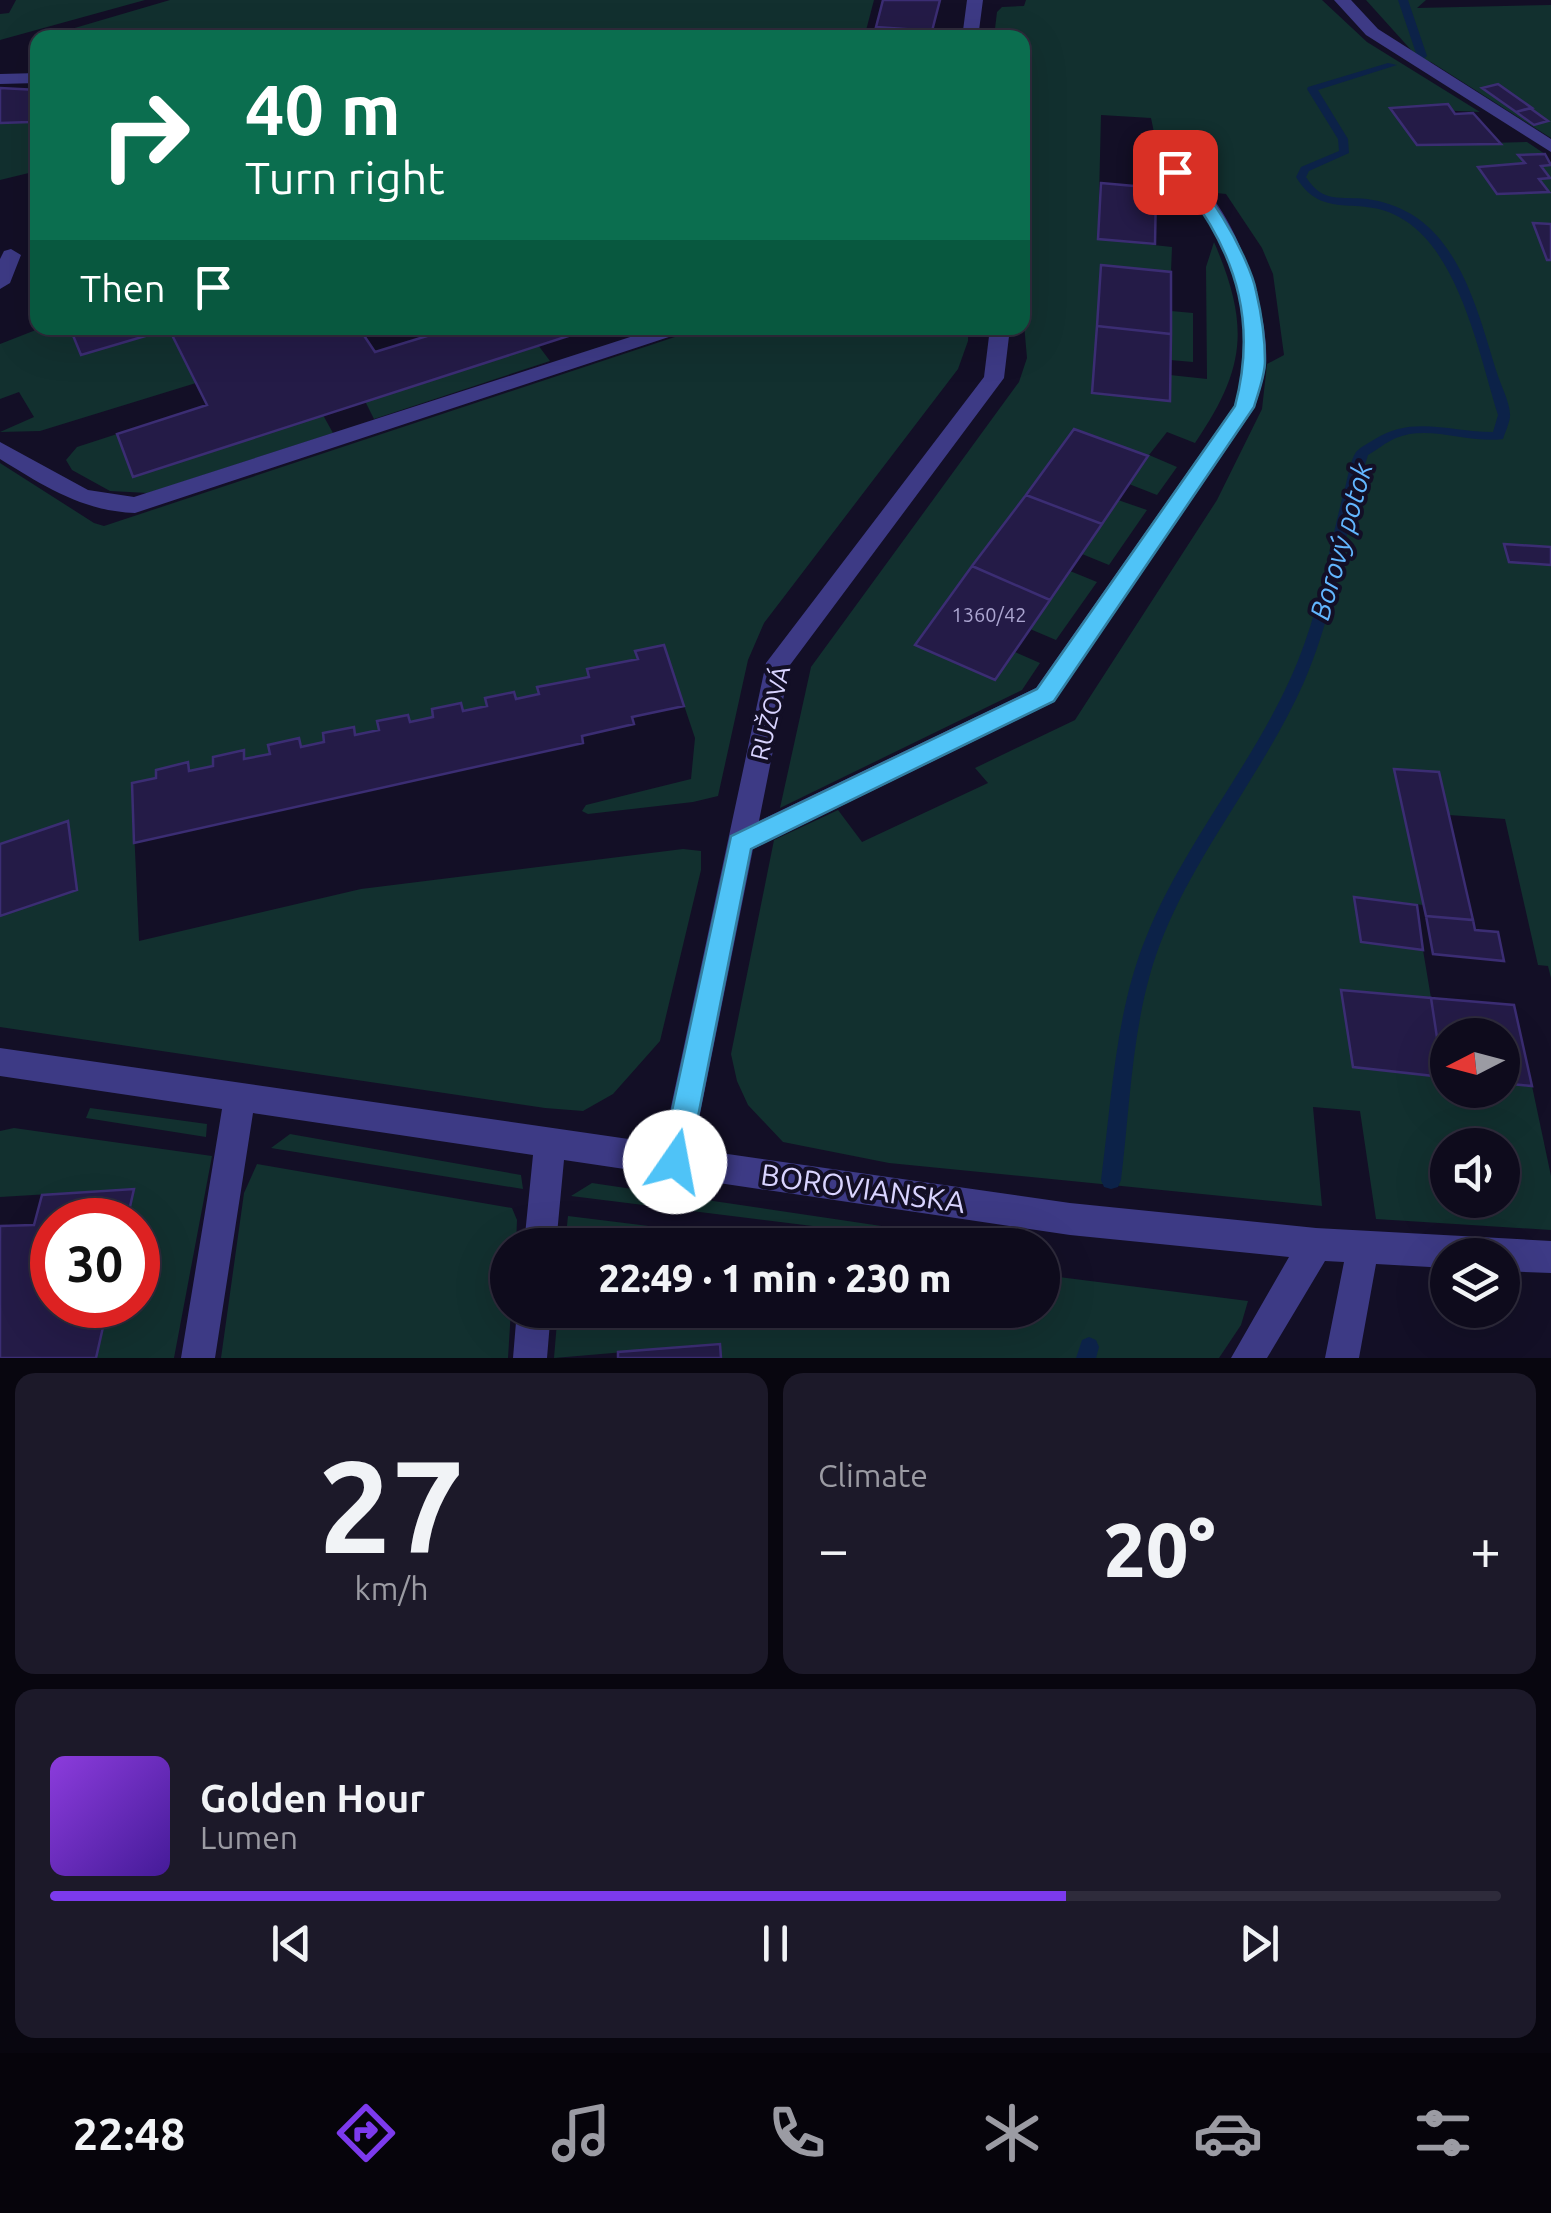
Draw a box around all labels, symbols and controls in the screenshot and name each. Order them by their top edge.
icon: right [80,70,210,200]
text: 40 m [245,70,401,148]
pin [1133,130,1218,215]
icon: arrive [1148,145,1203,200]
text: Turn right [245,152,445,203]
icon: arrive [186,260,241,315]
text: Then [80,267,166,309]
water label: Borový potok [1303,458,1378,623]
house number: 1360/42 [951,603,1027,626]
street label: RUŽOVÁ [745,663,795,763]
north arrow [1430,1018,1520,1108]
map controls [1430,1018,1520,1328]
position arrow [623,1110,727,1214]
button: sound [1430,1128,1520,1218]
street label: BOROVIANSKA [759,1157,968,1219]
speed limit sign: 30 [30,1198,160,1328]
button: layers [1430,1238,1520,1328]
text: 22:49 · 1 min · 230 m [598,1257,952,1299]
text: 27 [318,1432,465,1578]
text: Climate [818,1457,928,1493]
text: 20° [1104,1507,1215,1591]
text: − [818,1518,849,1579]
text: + [1470,1518,1501,1579]
text: km/h [355,1570,428,1606]
text: Golden Hour [200,1777,425,1819]
text: Lumen [200,1819,298,1855]
icon: previous [264,1916,319,1971]
icon: pause [748,1916,803,1971]
icon: next [1232,1916,1287,1971]
icon: directions [331,2098,401,2168]
icon: music [546,2098,616,2168]
icon: phone [762,2098,832,2168]
icon: climate [977,2098,1047,2168]
icon: car [1193,2098,1263,2168]
icon: filters [1408,2098,1478,2168]
text: 22:48 [73,2108,185,2159]

